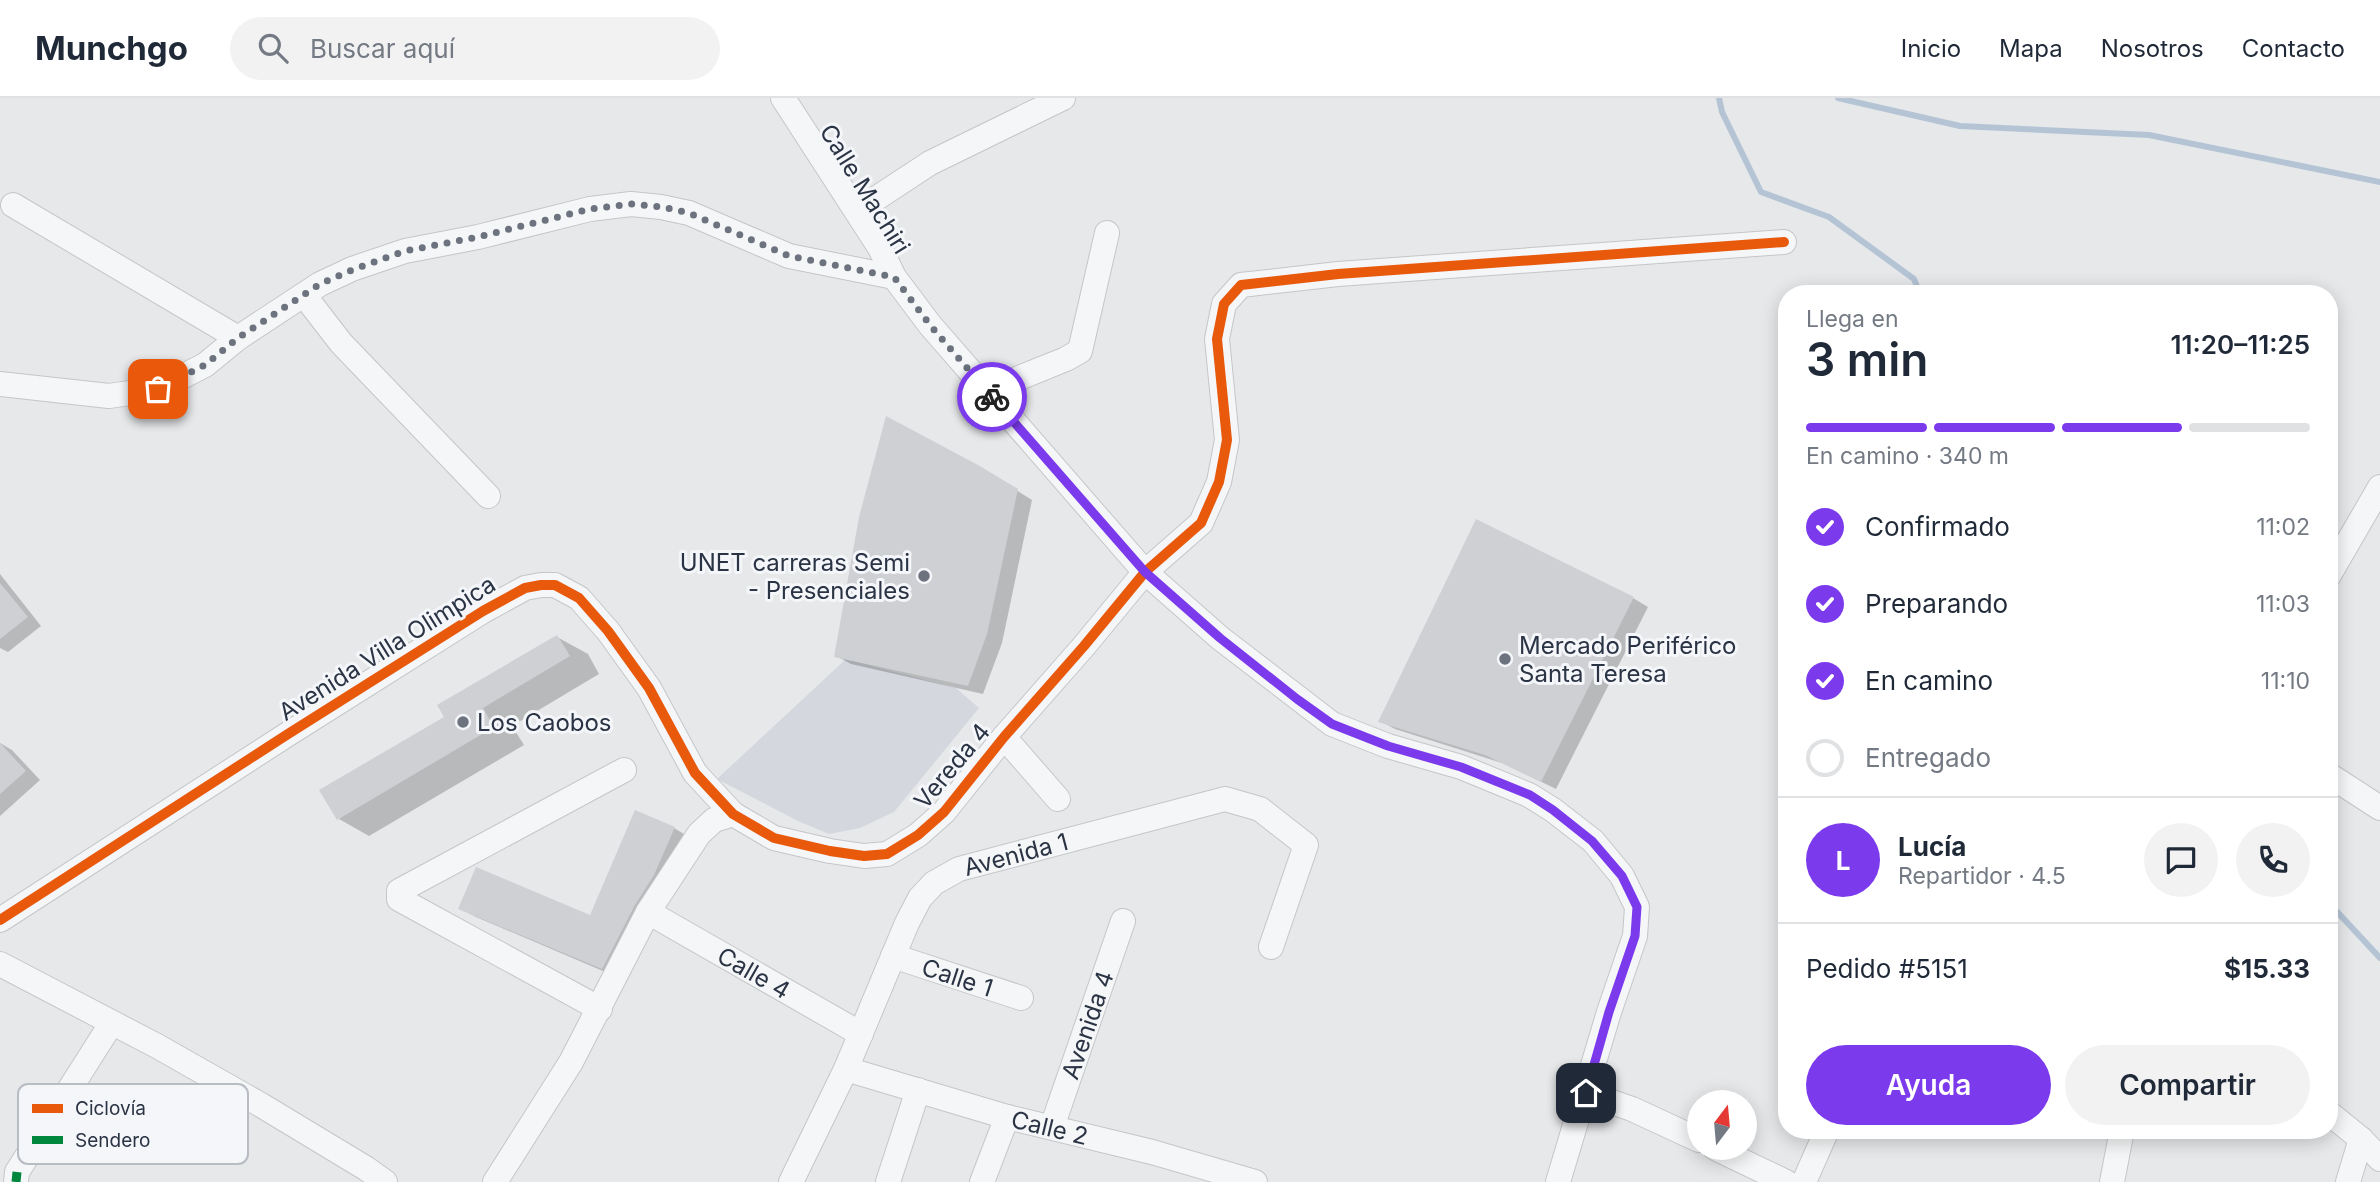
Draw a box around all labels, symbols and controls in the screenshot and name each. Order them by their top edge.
search box [230,17,720,80]
text: Munchgo [35,28,188,68]
icon: search [254,29,292,67]
text: Buscar aquí [310,33,455,64]
text: Inicio [1901,34,1961,63]
text: Mapa [1999,34,2063,63]
text: Nosotros [2101,34,2204,63]
text: Contacto [2242,34,2345,63]
street label: Calle Machiri [814,119,916,259]
text: Llega en [1806,305,1898,333]
text: 11:20–11:25 [2171,329,2310,360]
text: 3 min [1806,331,1928,387]
pin [128,359,188,419]
courier [957,362,1027,432]
icon: bag [139,370,177,408]
icon: bike [973,378,1011,416]
text: En camino · 340 m [1806,442,2009,470]
icon: check [1806,508,1844,546]
text: Confirmado [1865,511,2010,542]
text: 11:02 [2256,513,2310,541]
place label: UNET carreras Semi - Presenciales [680,548,910,605]
marker: UNET carreras Semi - Presenciales [916,568,932,584]
street label: Avenida Villa Olimpica [273,569,501,727]
icon: check [1806,585,1844,623]
text: Preparando [1865,588,2008,619]
text: 11:03 [2256,590,2310,618]
place label: Mercado Periférico Santa Teresa [1519,631,1736,688]
marker: Mercado Periférico Santa Teresa [1497,651,1513,667]
icon: check [1806,662,1844,700]
text: En camino [1865,665,1993,696]
text: 11:10 [2261,667,2310,695]
place label: Los Caobos [477,708,612,737]
marker: Los Caobos [455,714,471,730]
street label: Vereda 4 [908,717,996,815]
text: Entregado [1865,742,1991,773]
button: chat [2144,823,2218,897]
button: phone [2236,823,2310,897]
street label: Avenida 1 [961,826,1071,882]
text: Lucía [1898,831,1966,862]
text: L [1836,845,1850,876]
text: Repartidor · 4.5 [1898,862,2066,890]
street label: Calle 4 [712,940,795,1005]
street label: Calle 1 [918,952,997,1002]
text: Pedido #5151 [1806,953,1968,984]
text: $15.33 [2224,953,2310,984]
street label: Avenida 4 [1055,967,1119,1083]
button: Ayuda [1806,1045,2051,1125]
button: Compartir [2065,1045,2310,1125]
pin [1556,1063,1616,1123]
icon: home [1567,1074,1605,1112]
legend [18,1084,248,1164]
north arrow [1687,1090,1757,1160]
map controls [1687,1090,1757,1160]
text: Ciclovía [75,1097,146,1120]
street label: Calle 2 [1008,1104,1091,1151]
text: Sendero [75,1129,150,1152]

